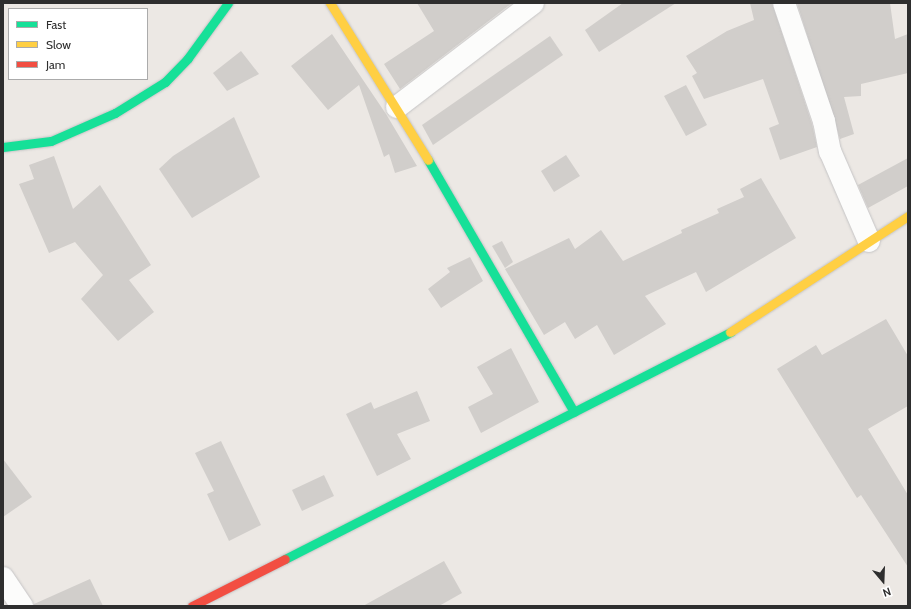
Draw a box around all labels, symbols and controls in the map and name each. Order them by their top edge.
legend [8,8,148,80]
text: Fast [46,17,66,32]
text: Slow [46,37,71,52]
text: Jam [46,57,65,72]
north arrow [863,561,903,601]
text: N [881,584,893,600]

